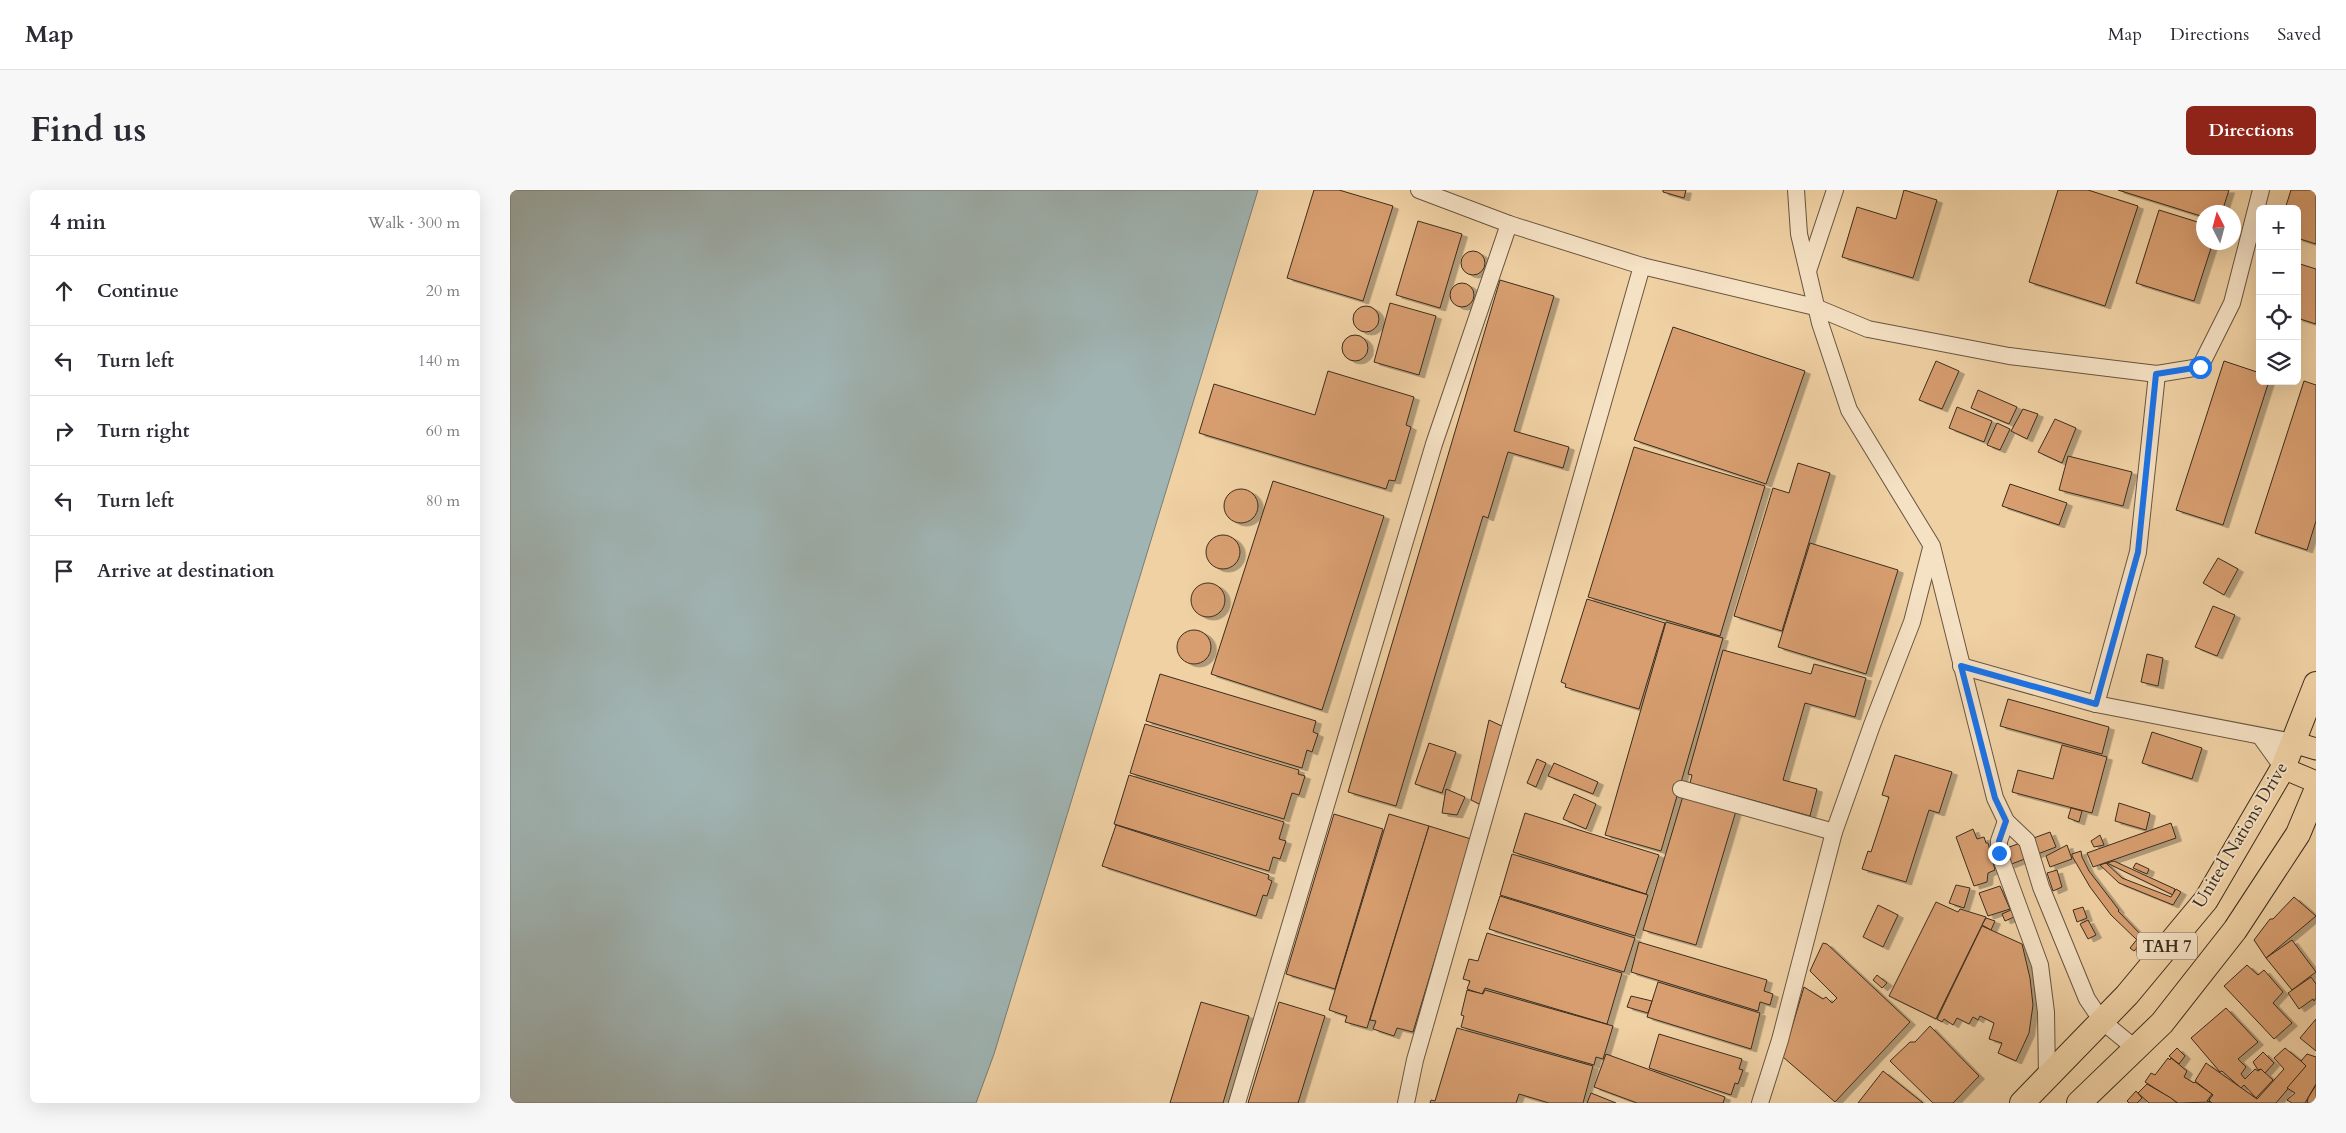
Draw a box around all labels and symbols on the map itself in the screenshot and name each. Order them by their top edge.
north arrow [2196,205,2241,250]
route start [2189,356,2212,379]
street label: United Nations Drive [2187,757,2294,913]
route end [1988,842,2011,865]
road number: TAH 7 [2137,932,2197,959]

